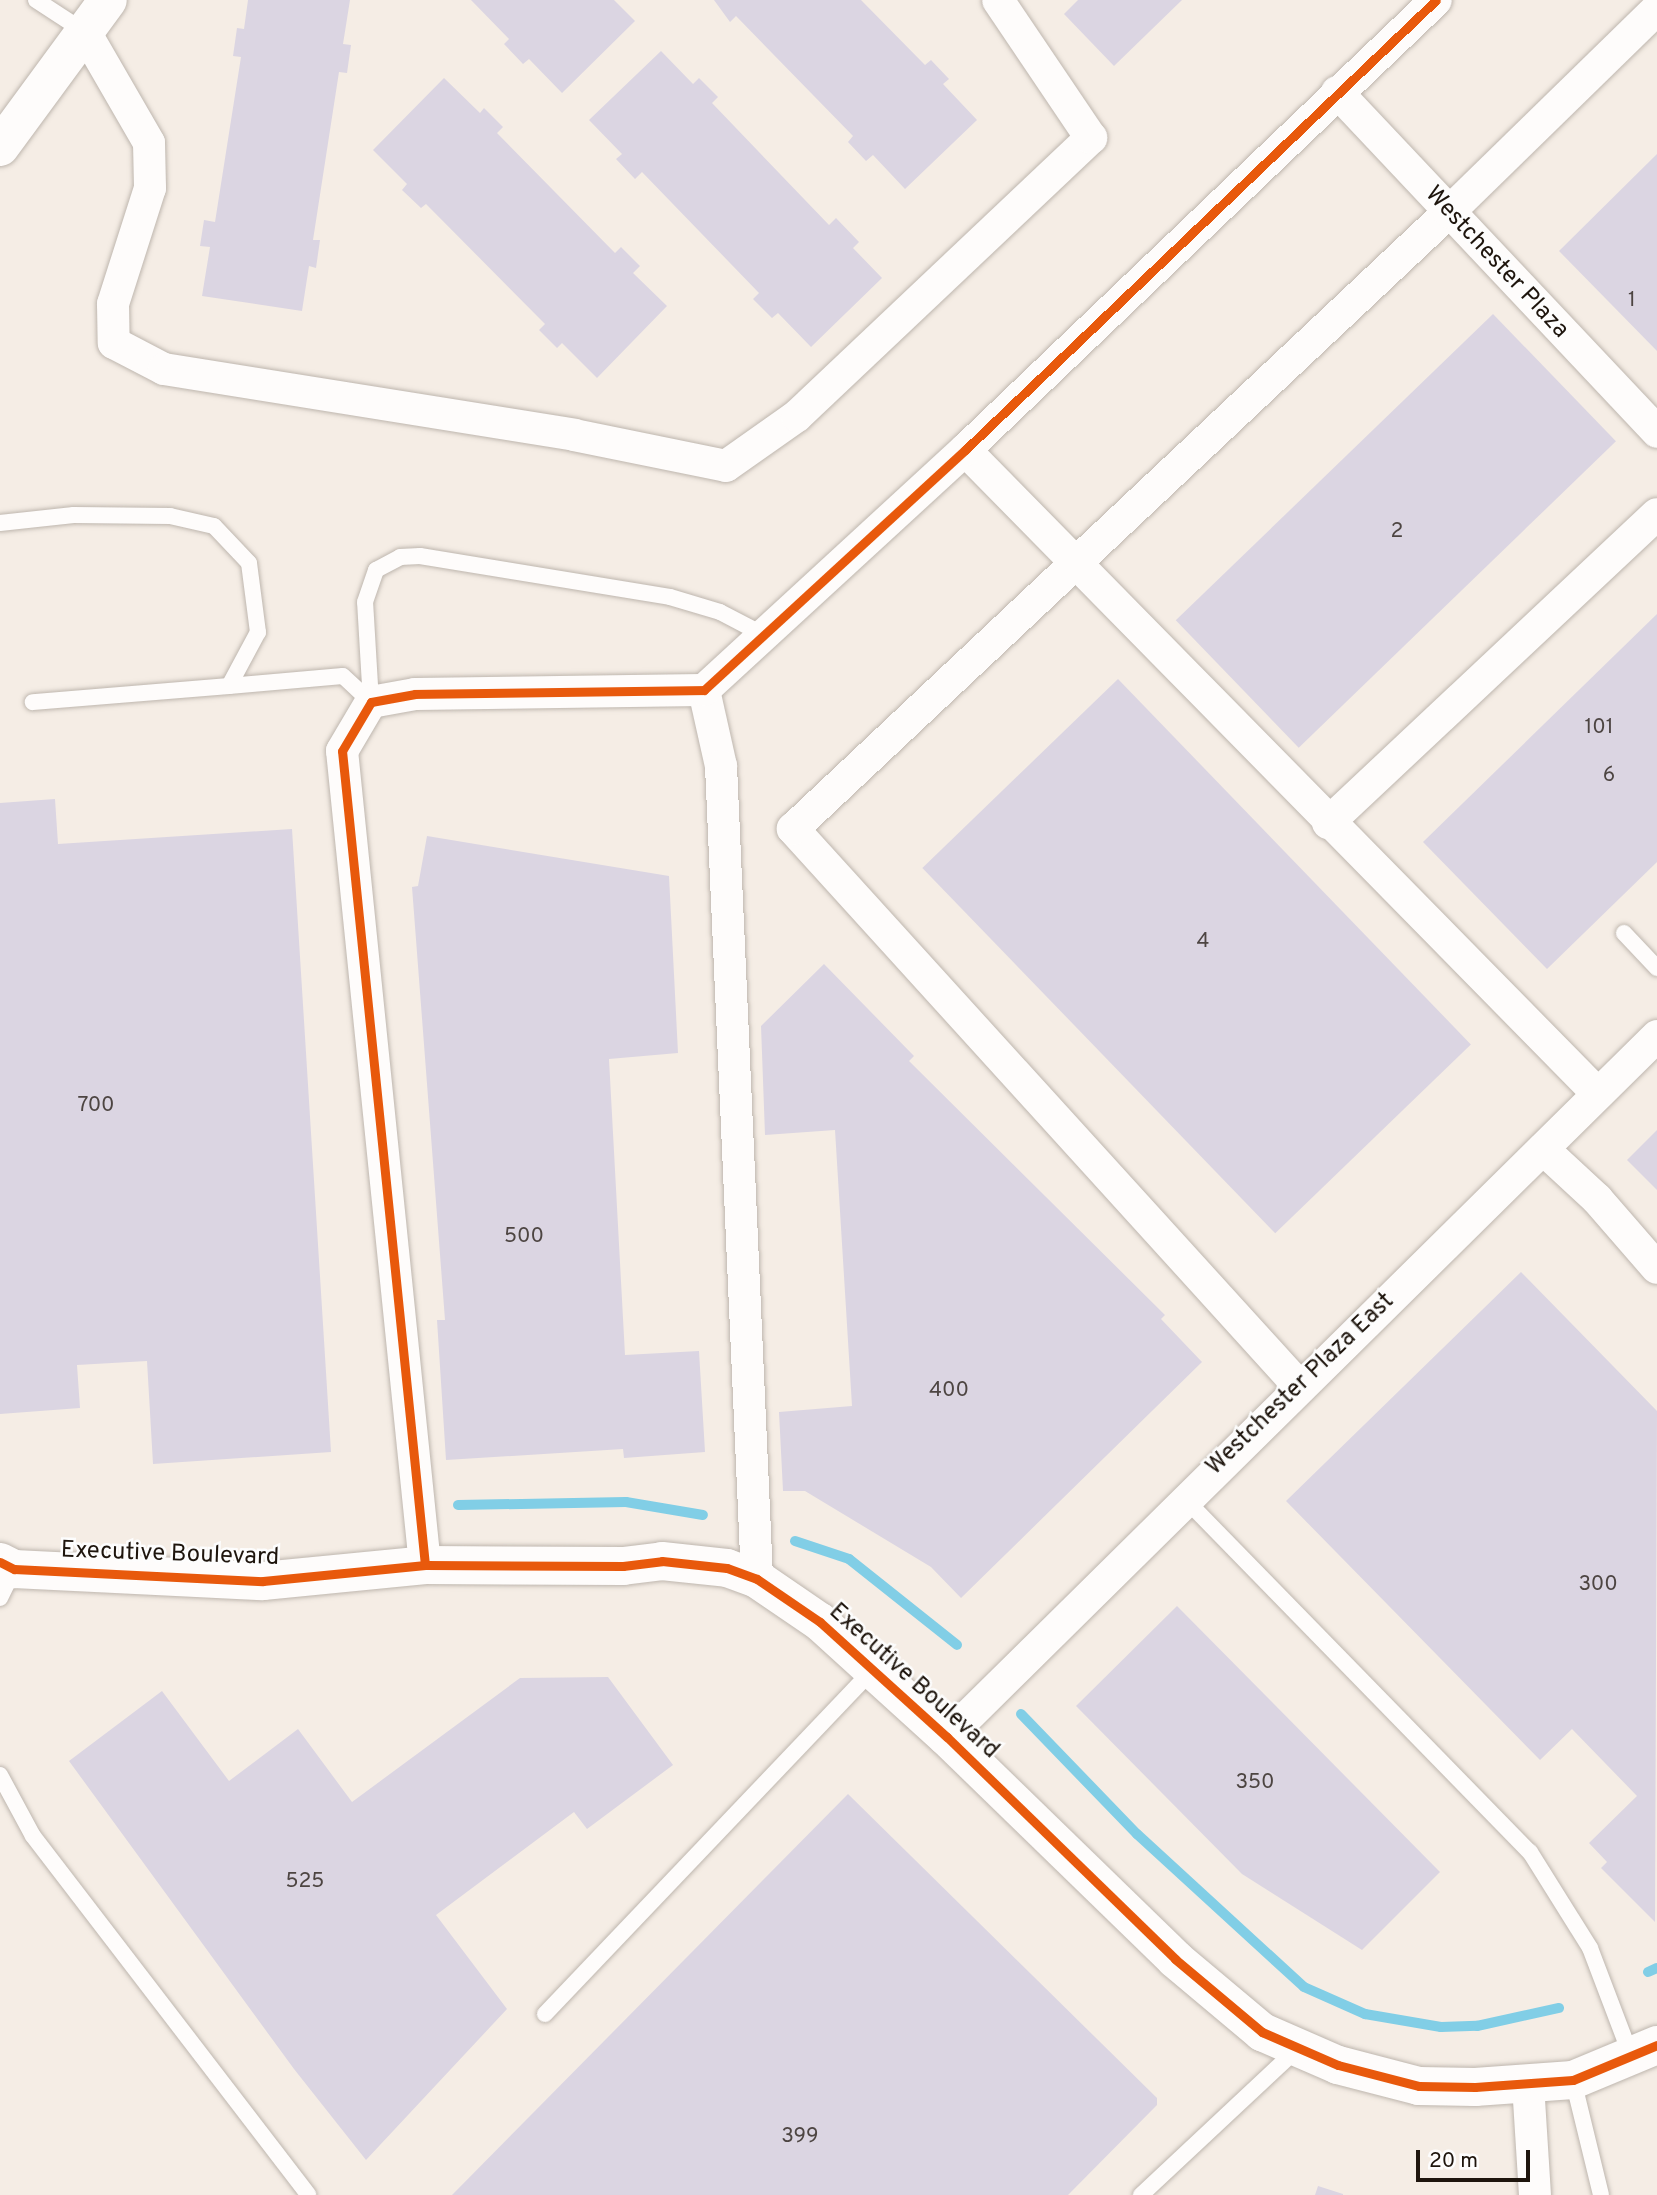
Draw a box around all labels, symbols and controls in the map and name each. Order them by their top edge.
street label: Westchester Plaza [1418,181,1574,345]
house number: 1 [1628,288,1636,314]
house number: 2 [1391,519,1403,545]
house number: 101 [1584,715,1614,741]
house number: 6 [1603,763,1615,789]
house number: 4 [1196,929,1210,955]
house number: 700 [77,1093,115,1119]
house number: 500 [504,1224,544,1250]
street label: Westchester Plaza East [1201,1288,1401,1482]
house number: 400 [929,1378,969,1404]
street label: Executive Boulevard [60,1537,280,1573]
house number: 300 [1578,1572,1618,1598]
street label: Executive Boulevard [822,1598,1004,1766]
house number: 350 [1235,1770,1275,1796]
house number: 525 [286,1869,324,1895]
house number: 399 [781,2124,819,2150]
scale bar [1419,2136,1533,2180]
text: 20 m [1429,2148,1478,2175]

